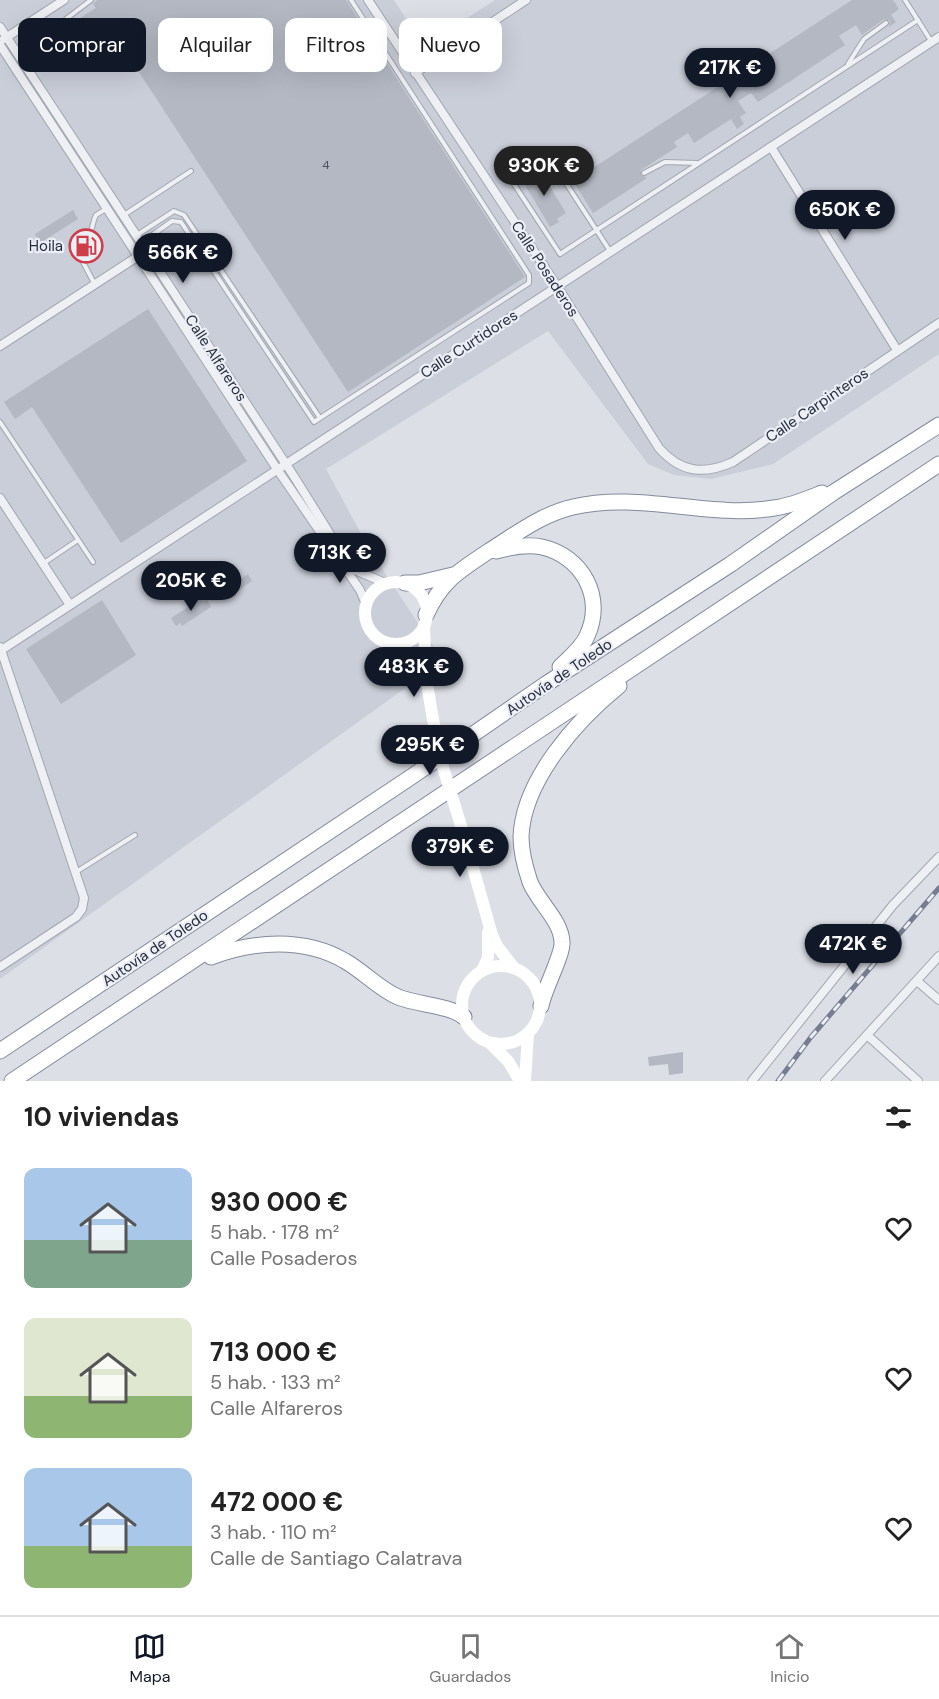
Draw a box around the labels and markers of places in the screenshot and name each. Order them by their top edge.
pin: 217K € [681,48,779,99]
pin: 930K € [495,146,593,197]
pin: 650K € [796,190,894,241]
fuel station icon: Hoila [68,228,104,264]
pin: 566K € [134,233,232,284]
place label: Hoila [29,236,63,256]
pin: 713K € [291,533,389,584]
pin: 205K € [142,561,240,612]
pin: 483K € [365,647,463,698]
pin: 295K € [381,725,479,776]
pin: 379K € [411,827,509,878]
pin: 472K € [804,924,902,975]

